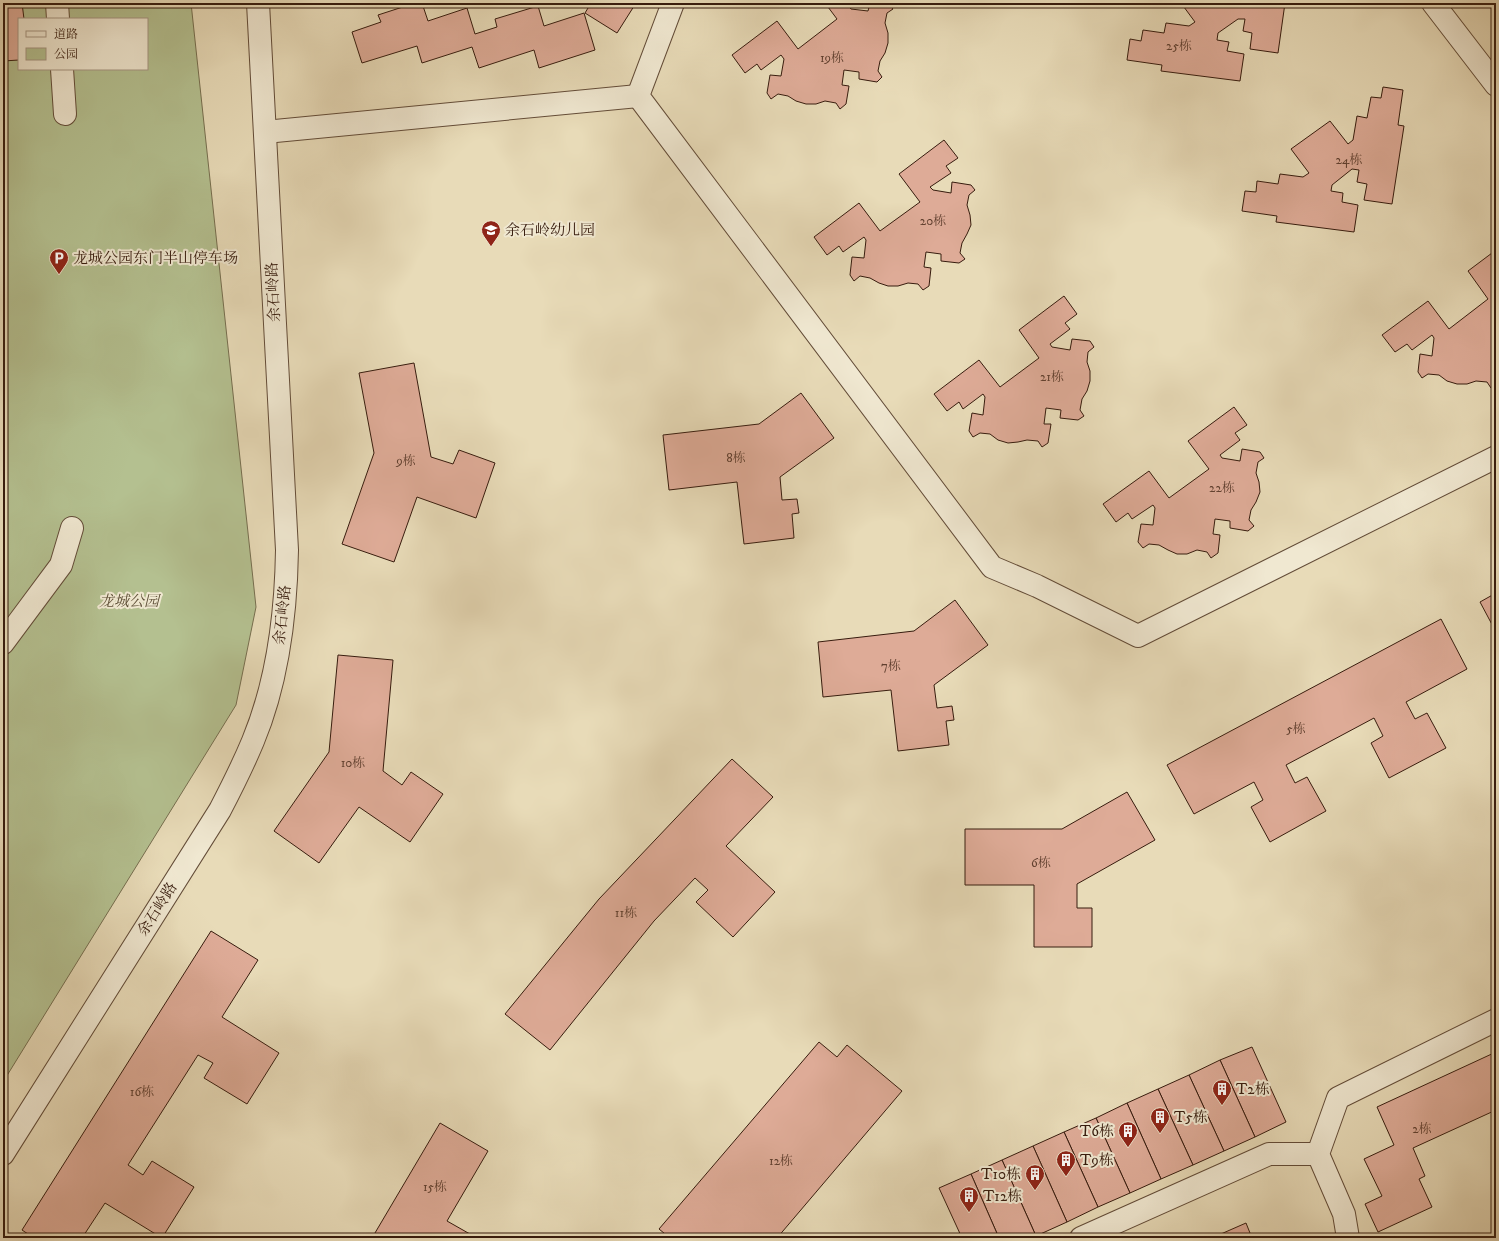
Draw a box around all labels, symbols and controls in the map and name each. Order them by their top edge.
legend [18,18,148,70]
text: 道路 [54,27,78,42]
house number: 25栋 [1166,38,1192,54]
text: 公园 [54,47,78,62]
house number: 19栋 [820,50,844,66]
house number: 24栋 [1336,152,1362,168]
house number: 20栋 [920,213,946,229]
school or university icon: 余石岭幼儿园 [480,219,502,247]
place label: 余石岭幼儿园 [505,221,595,240]
parking icon: 龙城公园东门半山停车场 [48,247,70,275]
place label: 龙城公园东门半山停车场 [73,249,238,268]
street label: 余石岭路 [262,262,285,322]
house number: 21栋 [1040,369,1064,385]
house number: 8栋 [726,450,746,466]
house number: 9栋 [395,453,416,469]
house number: 22栋 [1209,480,1235,496]
street label: 余石岭路 [270,584,295,646]
park label: 龙城公园 [99,592,161,611]
house number: 7栋 [881,658,901,674]
house number: 5栋 [1286,721,1306,737]
house number: 10栋 [341,755,365,771]
house number: 6栋 [1031,855,1051,871]
street label: 余石岭路 [133,879,181,940]
house number: 11栋 [615,905,637,921]
building icon: T2栋 [1211,1078,1233,1106]
place label: T2栋 [1236,1080,1270,1099]
house number: 16栋 [130,1084,154,1100]
building icon: T5栋 [1149,1106,1171,1134]
place label: T5栋 [1174,1108,1208,1127]
building icon: T6栋 [1117,1120,1139,1148]
house number: 2栋 [1412,1121,1432,1137]
place label: T6栋 [1080,1122,1114,1141]
building icon: T9栋 [1055,1149,1077,1177]
place label: T9栋 [1080,1151,1114,1170]
house number: 12栋 [769,1153,793,1169]
building icon: T10栋 [1024,1163,1046,1191]
place label: T10栋 [981,1165,1021,1184]
house number: 15栋 [423,1179,447,1195]
building icon: T12栋 [958,1185,980,1213]
place label: T12栋 [983,1187,1022,1206]

